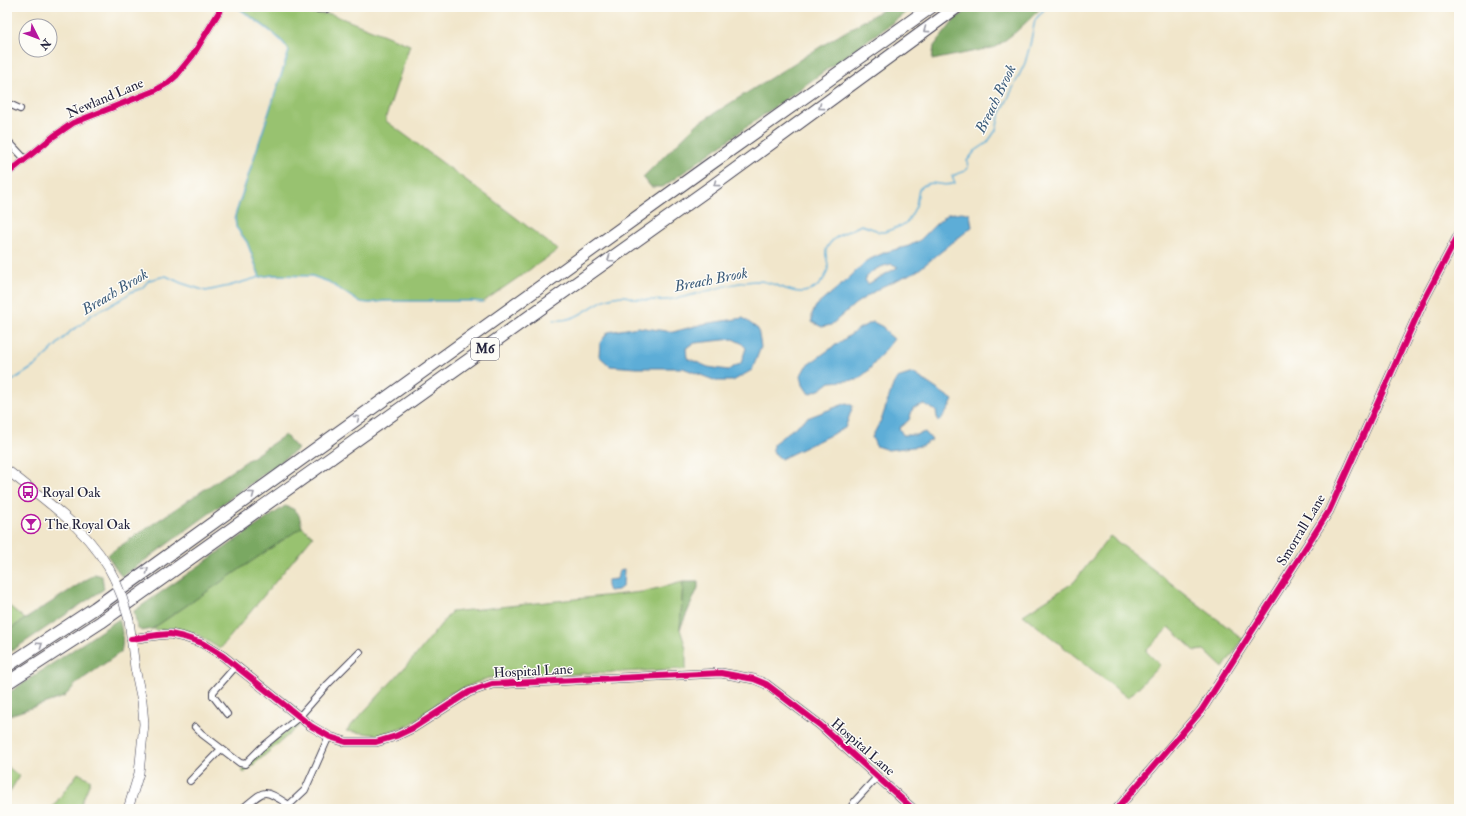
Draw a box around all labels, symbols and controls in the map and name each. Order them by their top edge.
north arrow [18,18,58,58]
one-way arrow [923,25,930,32]
text: N [36,36,54,53]
water label: Breach Brook [971,61,1021,137]
street label: Newland Lane [64,74,146,122]
one-way arrow [818,102,825,110]
one-way arrow [714,179,721,186]
one-way arrow [608,254,615,261]
water label: Breach Brook [672,264,749,297]
water label: Breach Brook [77,265,152,320]
road number: M6 [471,338,499,360]
one-way arrow [353,416,360,423]
bus stop icon: Royal Oak [17,481,39,503]
place label: Royal Oak [42,484,101,502]
street label: Smorrall Lane [1273,491,1329,569]
one-way arrow [248,492,255,499]
bar icon: The Royal Oak [20,513,42,535]
place label: The Royal Oak [45,516,131,534]
one-way arrow [142,568,149,575]
one-way arrow [36,642,43,650]
street label: Hospital Lane [493,660,573,683]
street label: Hospital Lane [827,715,899,780]

